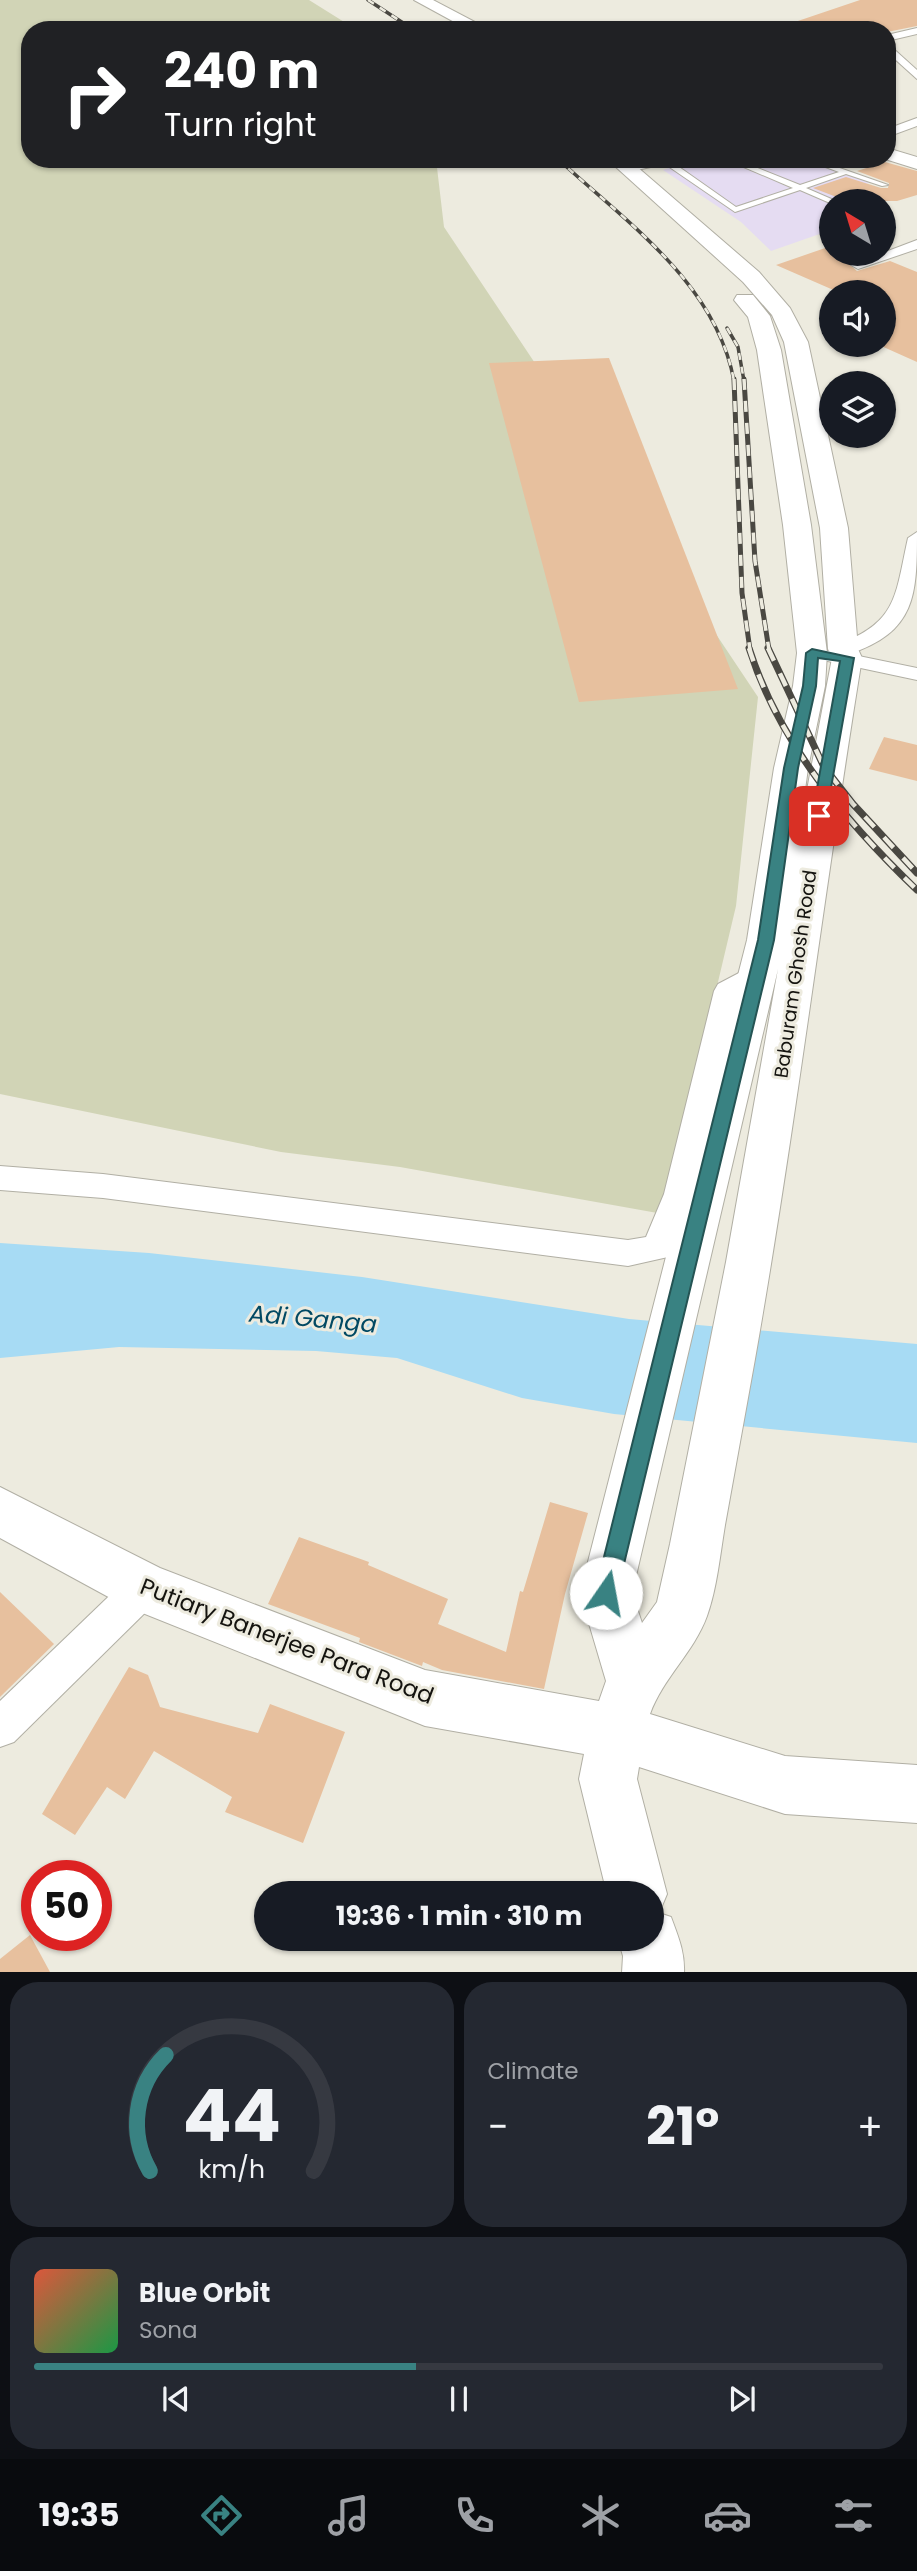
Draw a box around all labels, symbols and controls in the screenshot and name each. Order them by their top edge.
text: 240 m [164,37,319,105]
icon: right [49,49,140,140]
text: Turn right [164,102,316,147]
north arrow [819,189,896,266]
map controls [819,189,896,448]
button: sound [819,280,896,357]
button: layers [819,371,896,448]
pin [789,786,849,846]
icon: arrive [800,797,838,835]
street label: Baburam Ghosh Road [768,868,823,1080]
water label: Adi Ganga [247,1296,378,1341]
position arrow [569,1556,643,1630]
street label: Putiary Banerjee Para Road [136,1570,438,1712]
speed limit sign: 50 [21,1860,112,1951]
text: 19:36 · 1 min · 310 m [336,1898,582,1934]
text: Climate [488,2055,578,2087]
text: 44 [182,2065,281,2166]
text: 21° [646,2090,719,2163]
text: − [488,2100,508,2153]
text: + [857,2100,883,2153]
text: km/h [198,2151,265,2186]
text: Blue Orbit [139,2275,270,2311]
text: Sona [139,2314,198,2346]
icon: previous [157,2380,195,2418]
icon: pause [440,2380,478,2418]
icon: next [723,2380,761,2418]
icon: directions [197,2491,246,2540]
icon: music [324,2491,373,2540]
icon: phone [450,2491,499,2540]
icon: climate [576,2491,625,2540]
icon: car [703,2491,752,2540]
icon: filters [829,2491,878,2540]
text: 19:35 [39,2492,120,2537]

